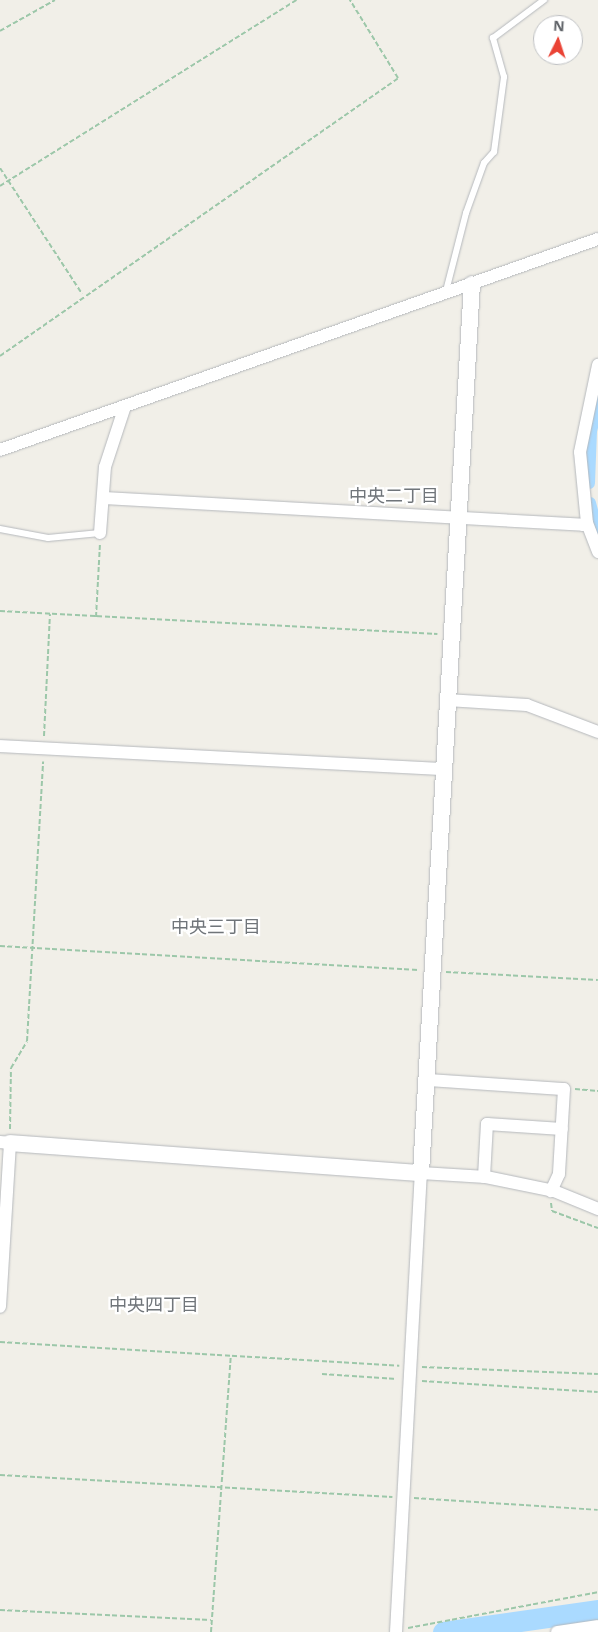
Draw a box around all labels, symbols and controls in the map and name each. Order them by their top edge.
north arrow [533,15,583,65]
text: N [553,16,565,35]
district label: 中央二丁目 [349,484,439,506]
district label: 中央三丁目 [171,915,261,937]
district label: 中央四丁目 [109,1293,199,1315]

